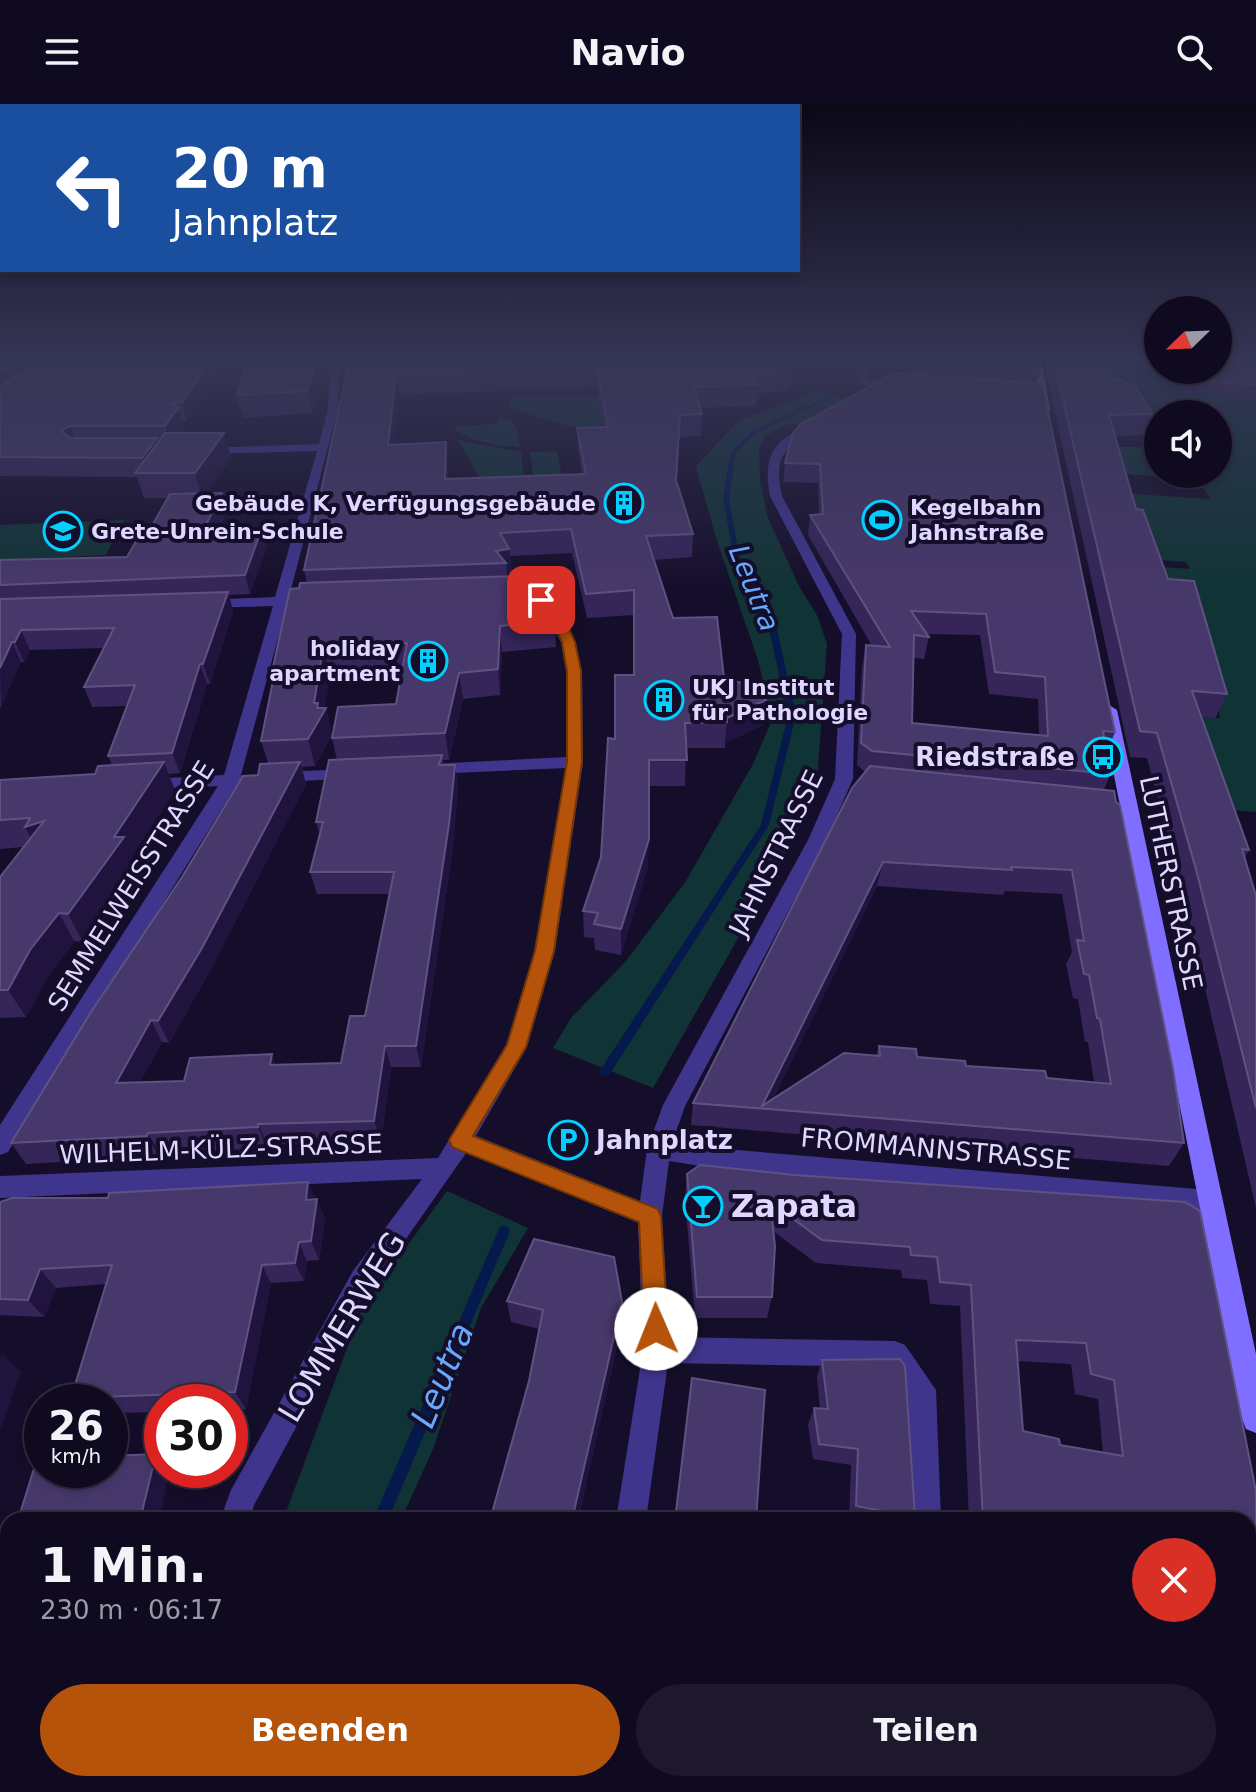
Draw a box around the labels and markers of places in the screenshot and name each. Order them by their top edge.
building icon: Gebäude K, Verfügungsgebäude [603,482,645,524]
place label: Gebäude K, Verfügungsgebäude [195,491,596,516]
place label: Kegelbahn Jahnstraße [908,495,1044,545]
sports icon: Kegelbahn Jahnstraße [861,499,903,541]
school or university icon: Grete-Unrein-Schule [42,510,84,552]
place label: Grete-Unrein-Schule [91,519,344,544]
pin [507,566,575,634]
place label: holiday apartment [269,636,400,686]
building icon: holiday apartment [407,640,449,682]
place label: UKJ Institut für Pathologie [692,675,868,725]
building icon: UKJ Institut für Pathologie [643,679,685,721]
bus stop icon: Riedstraße [1082,736,1124,778]
place label: Riedstraße [915,742,1075,772]
parking icon: Jahnplatz [547,1119,589,1161]
place label: Jahnplatz [594,1125,733,1155]
bar icon: Zapata [682,1185,724,1227]
place label: Zapata [731,1187,857,1225]

